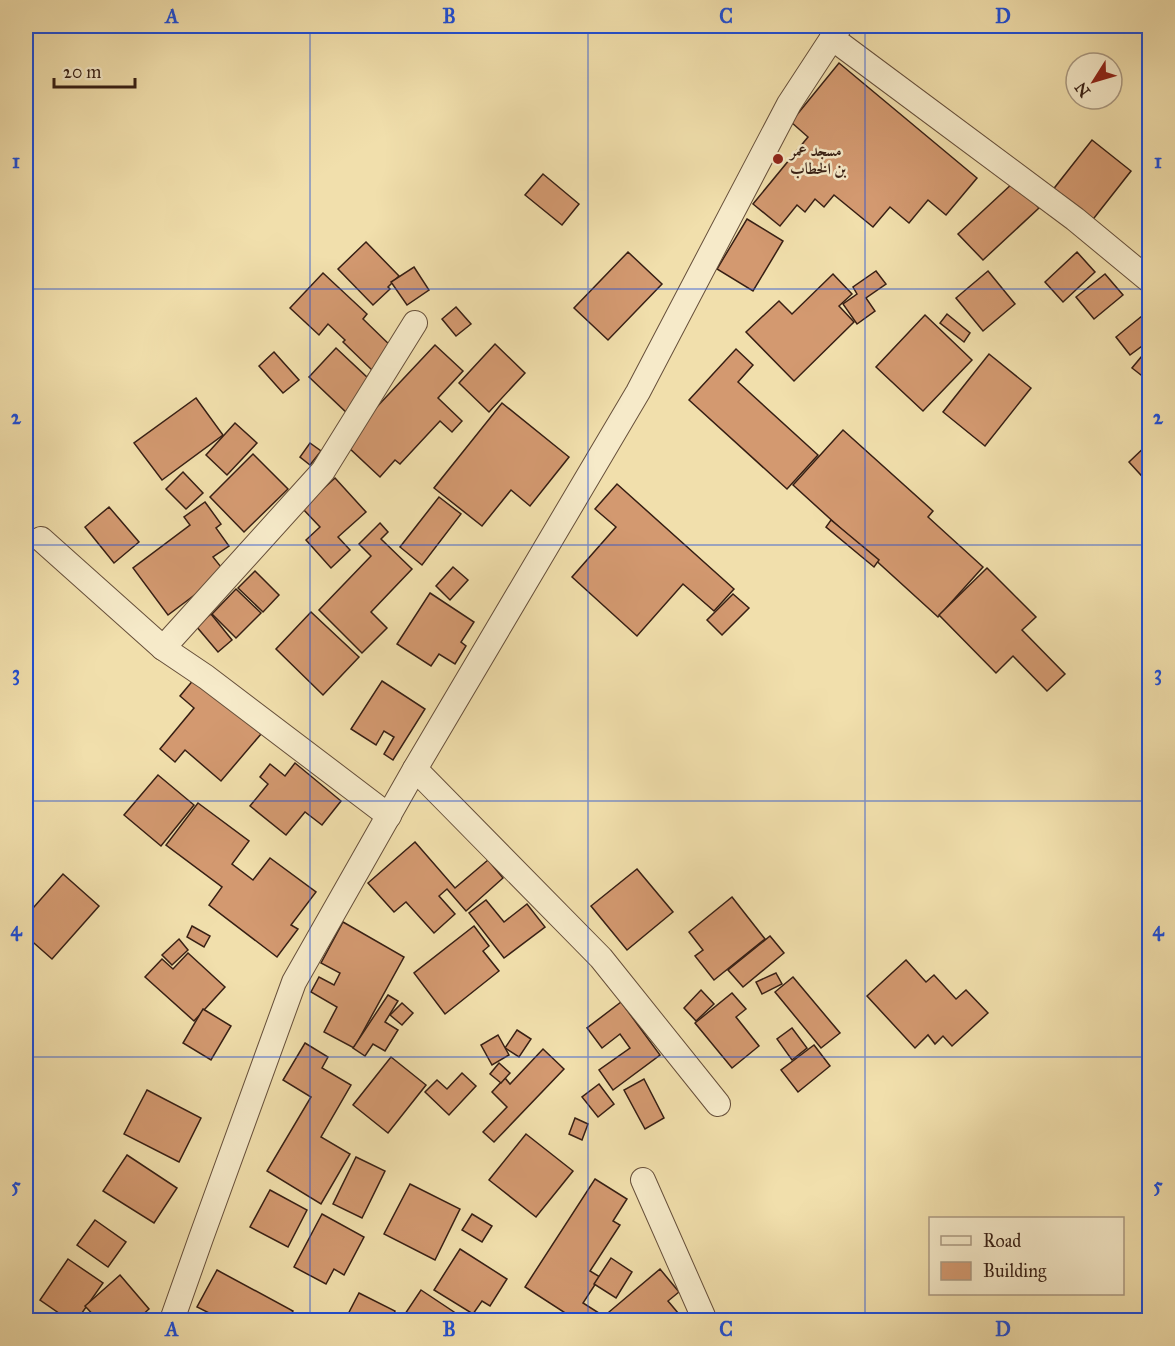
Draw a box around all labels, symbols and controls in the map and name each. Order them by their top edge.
text: A [163,4,179,28]
text: B [442,4,456,28]
text: C [719,4,733,28]
text: D [995,4,1011,28]
scale bar [54,51,135,89]
north arrow [1064,51,1124,111]
text: 20 m [63,61,101,83]
text: N [1070,78,1094,101]
place label: مسجد عمر بن الخطاب [788,141,846,179]
text: 1 [12,149,20,173]
text: 1 [1154,149,1162,173]
marker: مسجد عمر بن الخطاب [771,152,785,166]
text: 2 [11,405,22,429]
text: 2 [1153,405,1164,429]
text: 3 [12,661,20,686]
text: 3 [1154,661,1162,686]
text: 4 [10,917,22,942]
text: 4 [1152,917,1164,942]
text: 5 [11,1173,21,1197]
text: 5 [1153,1173,1163,1197]
legend [929,1217,1124,1295]
text: Road [983,1230,1021,1252]
text: Building [983,1260,1047,1283]
text: A [163,1317,179,1341]
text: B [442,1317,456,1341]
text: C [719,1317,733,1341]
text: D [995,1317,1011,1341]

